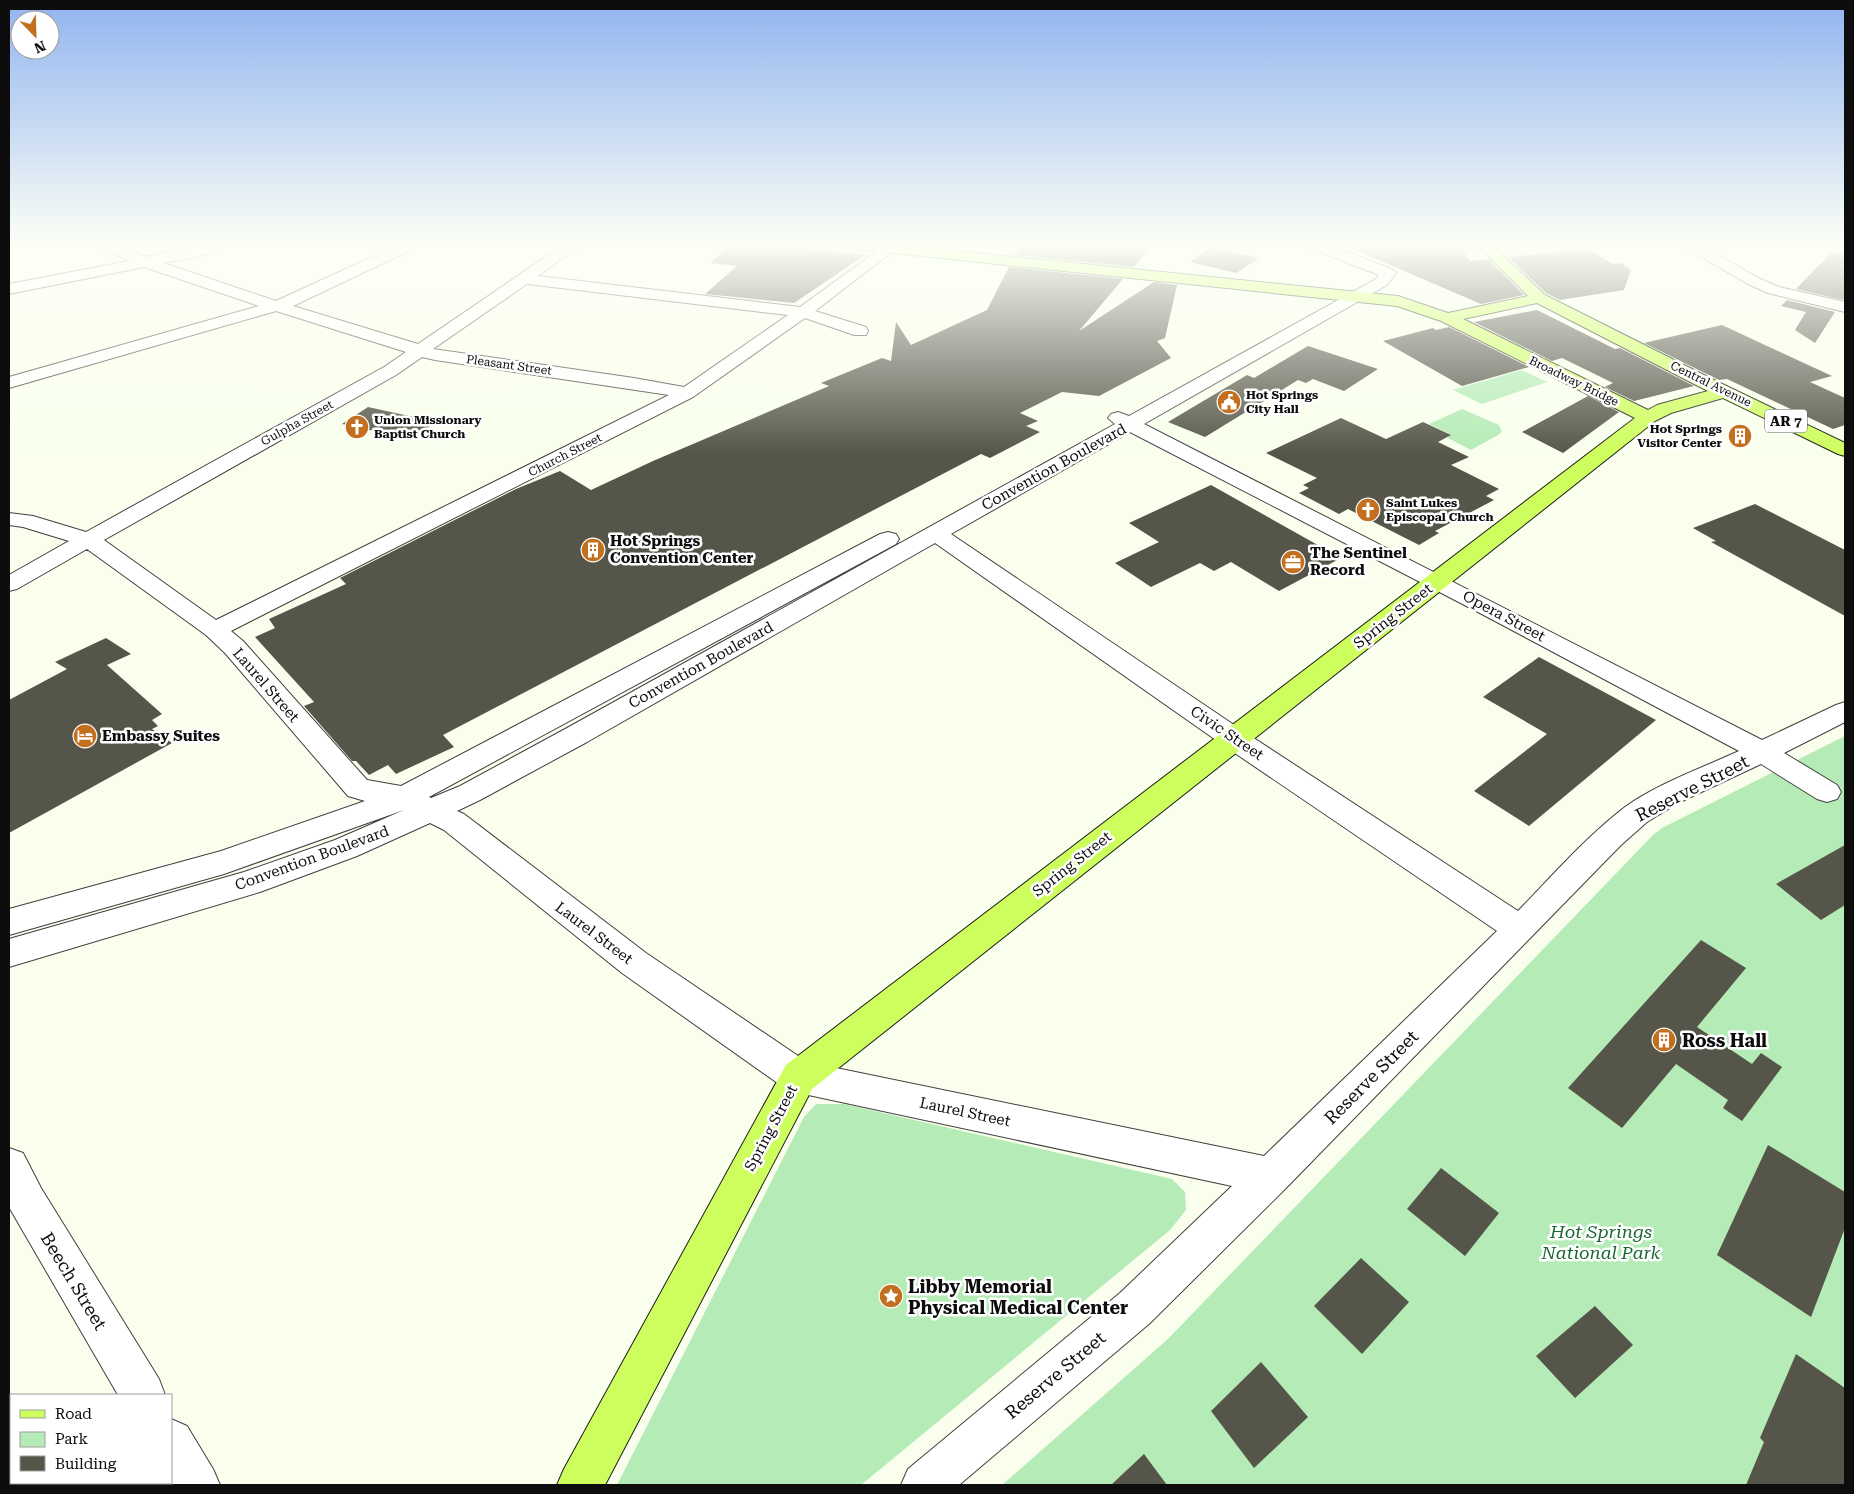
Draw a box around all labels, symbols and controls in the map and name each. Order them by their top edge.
north arrow [10,10,60,60]
text: N [32,37,48,57]
street label: Pleasant Street [465,352,553,378]
street label: Broadway Bridge [1527,353,1621,409]
street label: Central Avenue [1668,358,1754,410]
place label: Hot Springs City Hall [1246,388,1318,416]
public building icon: Hot Springs City Hall [1216,389,1242,415]
street label: Gulpha Street [258,397,336,449]
road number: AR 7 [1765,410,1807,432]
place label: Union Missionary Baptist Church [374,413,482,441]
church icon: Union Missionary Baptist Church [344,414,370,440]
street label: Convention Boulevard [979,420,1130,514]
place label: Hot Springs Visitor Center [1637,422,1723,450]
building icon: Hot Springs Visitor Center [1727,423,1753,449]
street label: Church Street [526,430,604,479]
place label: Saint Lukes Episcopal Church [1386,496,1493,524]
church icon: Saint Lukes Episcopal Church [1355,497,1381,523]
place label: Hot Springs Convention Center [610,532,754,567]
building icon: Hot Springs Convention Center [580,537,606,563]
place label: The Sentinel Record [1310,544,1407,579]
office icon: The Sentinel Record [1280,549,1306,575]
street label: Spring Street [1350,579,1436,652]
street label: Opera Street [1460,587,1549,645]
street label: Convention Boulevard [626,618,777,712]
street label: Laurel Street [229,644,303,726]
street label: Civic Street [1187,702,1267,764]
hotel icon: Embassy Suites [72,723,98,749]
place label: Embassy Suites [102,727,220,745]
street label: Reserve Street [1632,750,1752,826]
street label: Convention Boulevard [233,822,392,894]
street label: Spring Street [1029,827,1115,900]
street label: Laurel Street [552,898,637,968]
street label: Reserve Street [1320,1025,1423,1128]
building icon: Ross Hall [1651,1027,1677,1053]
place label: Ross Hall [1682,1030,1767,1051]
street label: Spring Street [741,1081,801,1174]
street label: Laurel Street [918,1094,1012,1130]
park label: Hot Springs National Park [1541,1221,1661,1263]
street label: Beech Street [37,1228,111,1334]
place label: Libby Memorial Physical Medical Center [908,1276,1128,1318]
place icon: Libby Memorial Physical Medical Center [878,1283,904,1309]
street label: Reserve Street [1001,1327,1110,1423]
legend [10,1394,172,1484]
text: Road [55,1405,92,1423]
text: Park [55,1430,89,1448]
text: Building [55,1455,117,1473]

